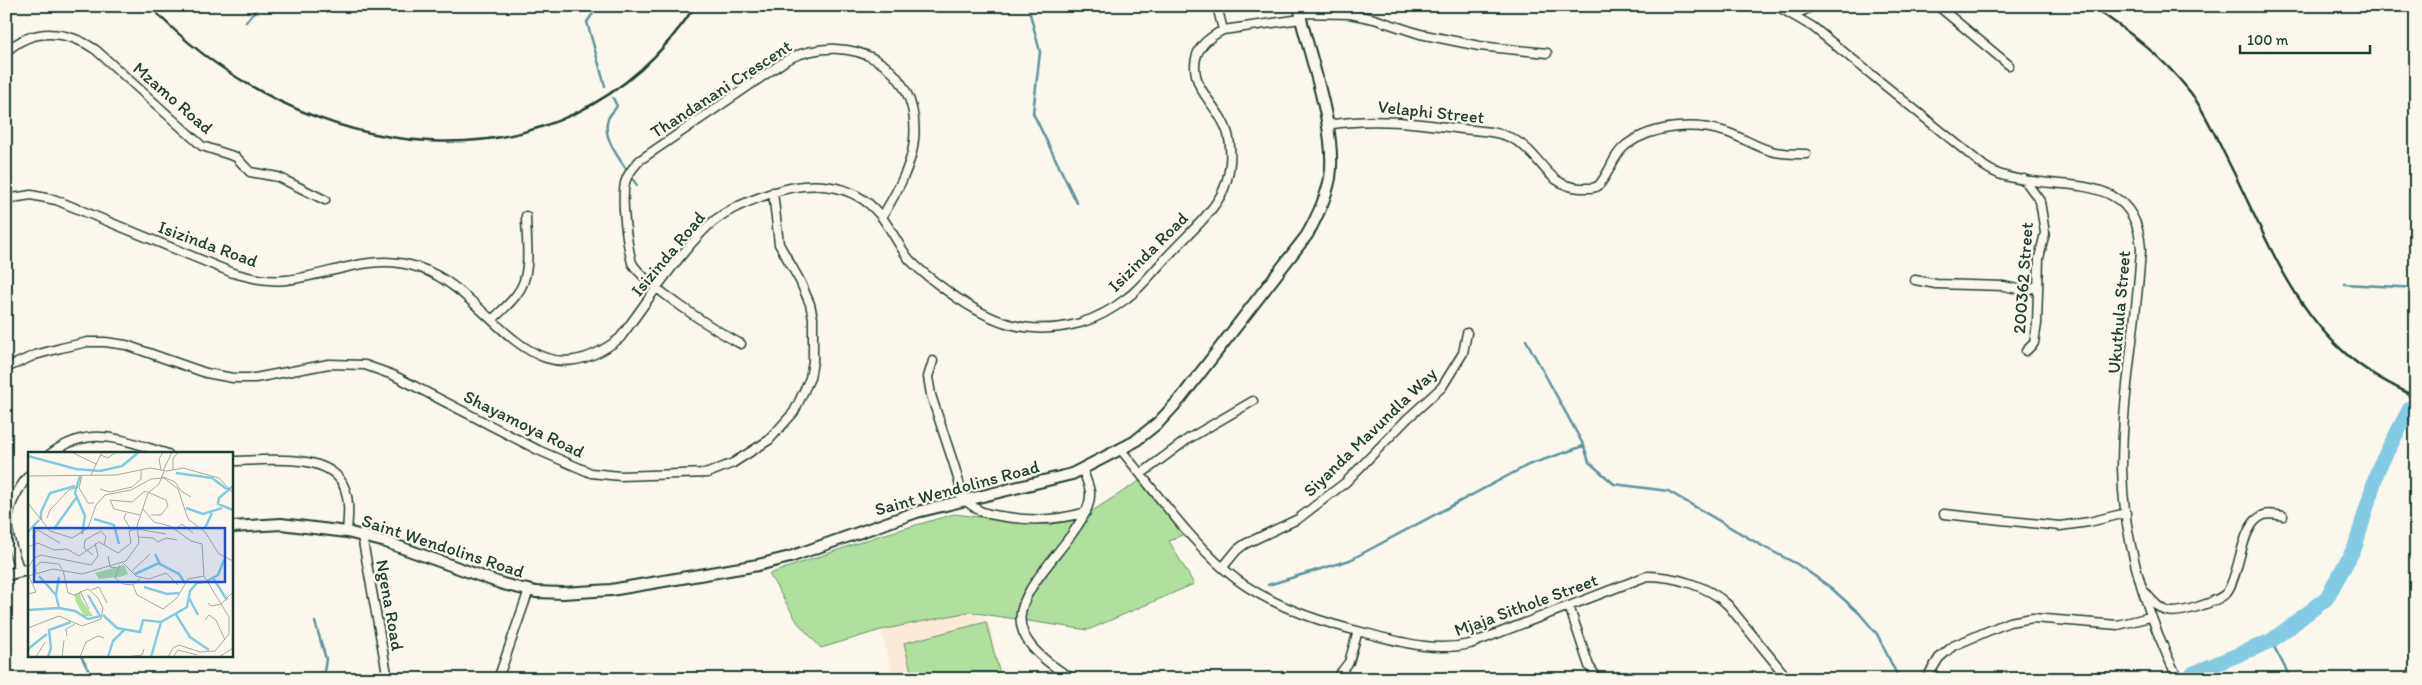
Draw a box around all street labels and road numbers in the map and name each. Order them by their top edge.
street label: Thandanani Crescent [646,35,796,143]
street label: Mzamo Road [128,57,218,139]
street label: Velaphi Street [1377,95,1486,129]
street label: Isizinda Road [626,207,710,301]
street label: Isizinda Road [1103,207,1193,297]
street label: Isizinda Road [155,216,261,272]
street label: 200362 Street [2008,221,2038,335]
street label: Ukuthula Street [2103,249,2135,375]
street label: Siyanda Mavundla Way [1299,362,1442,501]
street label: Shayamoya Road [460,385,588,463]
street label: Saint Wendolins Road [872,455,1042,521]
street label: Saint Wendolins Road [359,509,527,583]
street label: Ngena Road [371,558,409,652]
street label: Mjaja Sithole Street [1451,569,1601,641]

